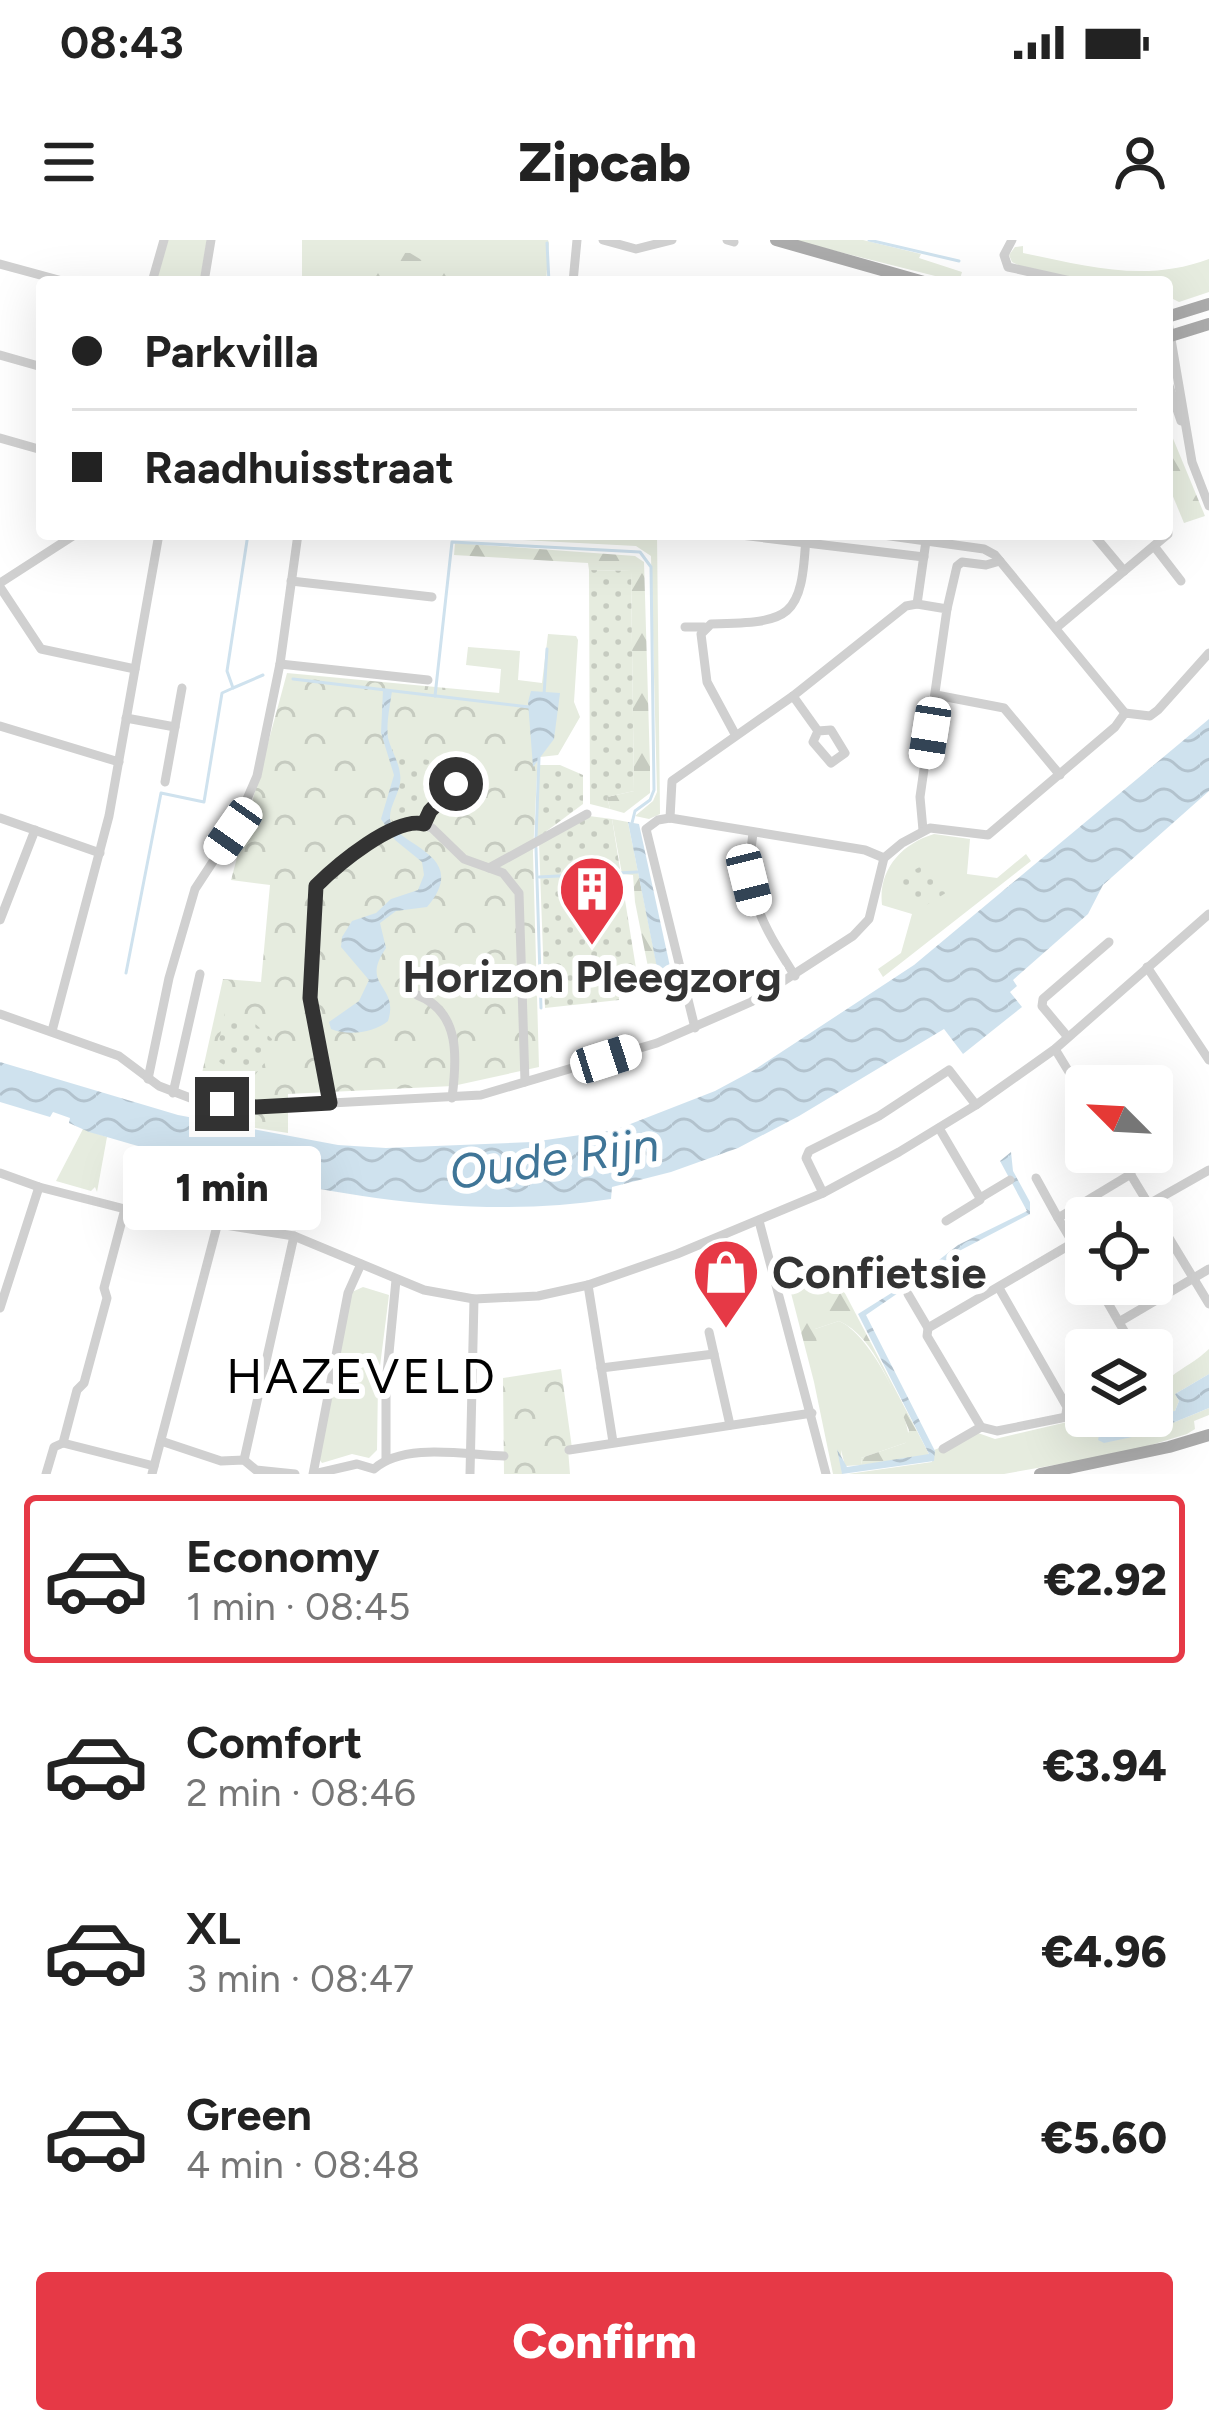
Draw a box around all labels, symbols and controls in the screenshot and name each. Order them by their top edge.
text: 08:43 [60,15,184,69]
icon: menu [36,129,102,195]
icon: person [1107,129,1173,195]
text: Zipcab [518,130,691,195]
text: Parkvilla [144,324,319,378]
text: Raadhuisstraat [144,440,454,494]
car [907,695,953,771]
route start [429,757,483,811]
car [198,791,268,871]
car [723,841,775,919]
building icon: Horizon Pleegzorg [557,854,627,948]
place label: Horizon Pleegzorg [402,949,782,1003]
car [566,1031,646,1087]
north arrow [1065,1065,1173,1173]
map controls [1065,1065,1173,1437]
route end [195,1077,249,1131]
water label: Oude Rijn [446,1115,662,1201]
callout: 1 min [123,1146,321,1230]
text: 1 min [175,1164,269,1211]
button: locate [1065,1197,1173,1305]
shop icon: Confietsie [691,1237,761,1331]
place label: Confietsie [772,1245,987,1299]
button: layers [1065,1329,1173,1437]
district label: HAZEVELD [226,1347,498,1405]
icon: car [42,1525,150,1633]
text: Economy [186,1529,379,1583]
text: €2.92 [1044,1552,1167,1606]
text: 1 min · 08:45 [186,1583,410,1630]
icon: car [42,1711,150,1819]
text: Comfort [186,1715,362,1769]
text: €3.94 [1043,1738,1167,1792]
text: 2 min · 08:46 [186,1769,416,1816]
icon: car [42,1897,150,2005]
text: XL [186,1901,241,1955]
text: €4.96 [1042,1924,1167,1978]
text: 3 min · 08:47 [186,1955,414,2002]
icon: car [42,2083,150,2191]
text: Green [186,2087,312,2141]
text: €5.60 [1041,2110,1167,2164]
text: 4 min · 08:48 [186,2141,420,2188]
button: Confirm [36,2272,1173,2410]

